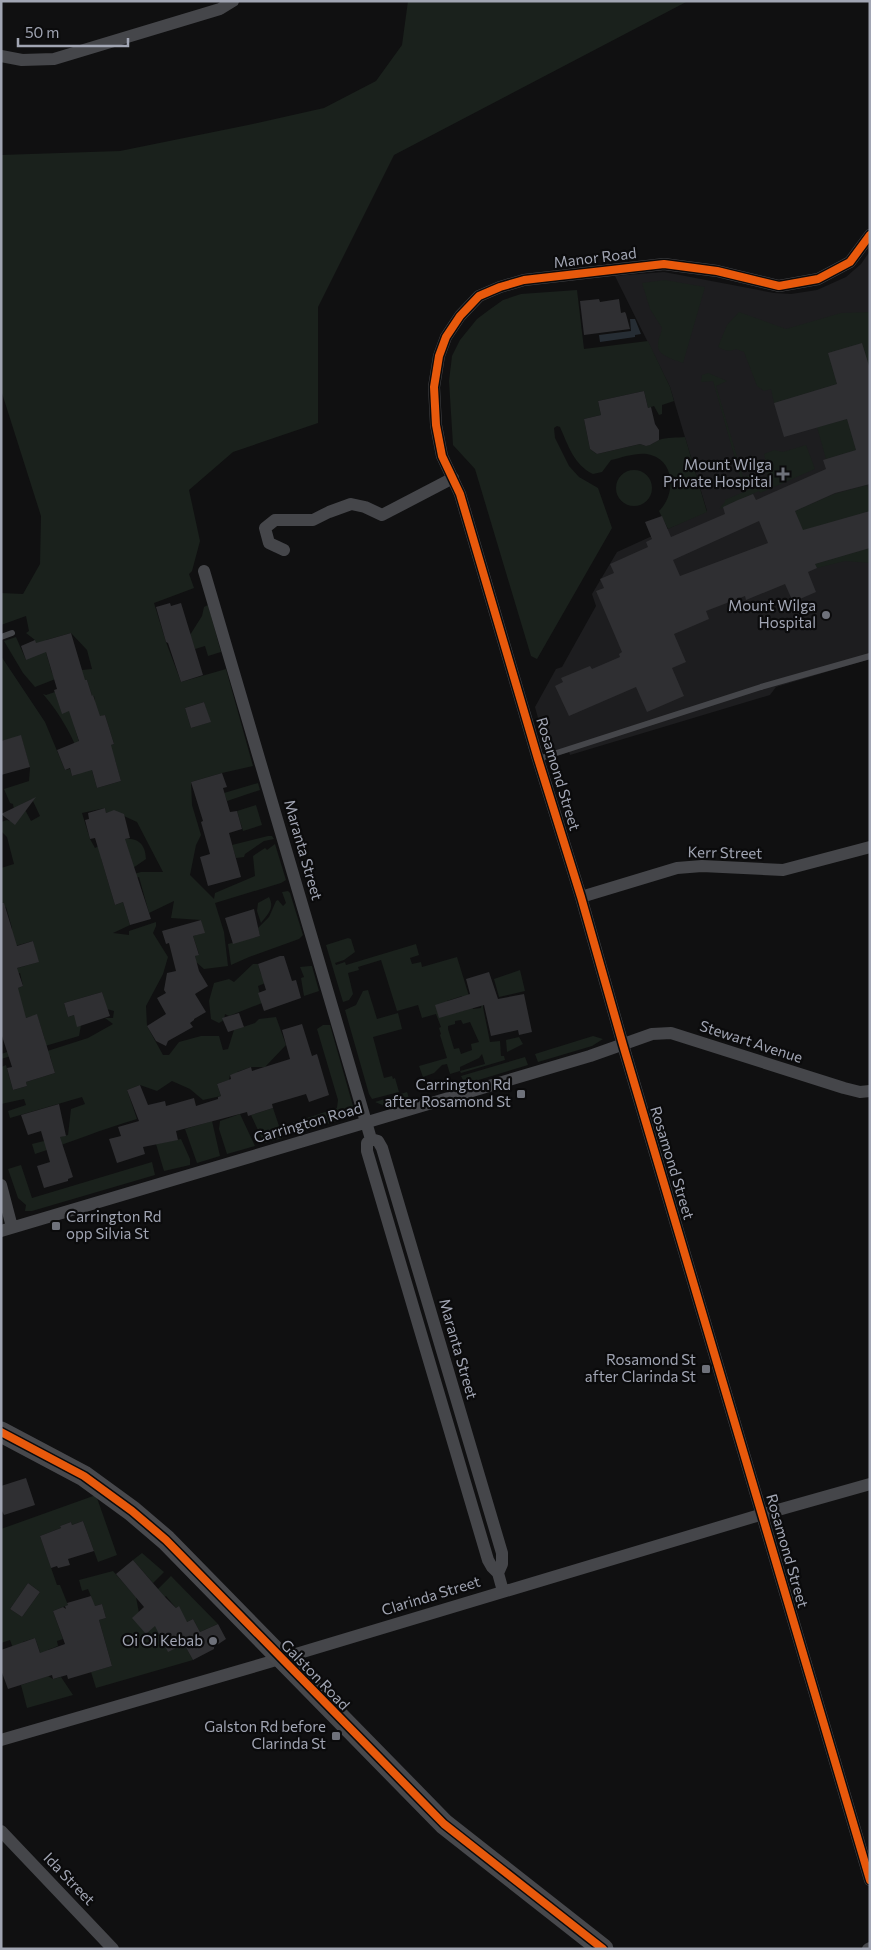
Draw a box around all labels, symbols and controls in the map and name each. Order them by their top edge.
scale bar [18,15,128,47]
text: 50 m [25,23,59,41]
street label: Manor Road [552,243,637,271]
place label: Mount Wilga Private Hospital [663,455,772,490]
marker: Mount Wilga Private Hospital [776,467,790,481]
place label: Mount Wilga Hospital [728,596,816,631]
marker: Mount Wilga Hospital [820,609,832,621]
street label: Rosamond Street [533,715,585,833]
street label: Maranta Street [281,797,327,902]
street label: Kerr Street [688,842,763,862]
street label: Stewart Avenue [698,1016,805,1066]
place label: Carrington Rd after Rosamond St [384,1075,511,1110]
marker: Carrington Rd after Rosamond St [515,1088,527,1100]
street label: Carrington Road [251,1098,364,1146]
street label: Rosamond Street [647,1104,699,1222]
place label: Carrington Rd opp Silvia St [66,1207,161,1242]
marker: Carrington Rd opp Silvia St [50,1220,62,1232]
street label: Maranta Street [436,1296,482,1401]
place label: Rosamond St after Clarinda St [585,1350,696,1385]
marker: Rosamond St after Clarinda St [700,1363,712,1375]
street label: Rosamond Street [763,1492,813,1610]
street label: Clarinda Street [379,1572,482,1619]
place label: Oi Oi Kebab [122,1631,203,1649]
marker: Oi Oi Kebab [207,1635,219,1647]
street label: Galston Road [278,1635,354,1713]
place label: Galston Rd before Clarinda St [204,1717,326,1752]
marker: Galston Rd before Clarinda St [330,1730,342,1742]
street label: Ida Street [40,1848,99,1908]

